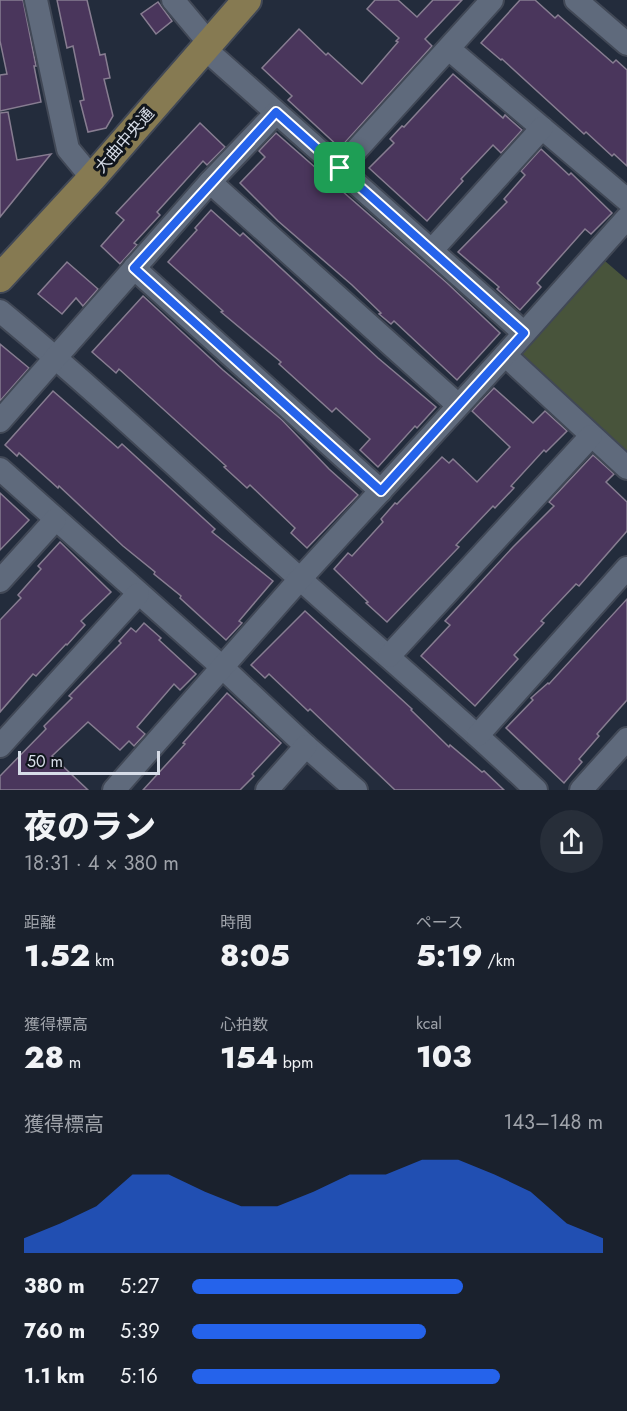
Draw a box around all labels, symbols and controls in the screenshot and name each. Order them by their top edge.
street label: 大曲中央通 [89,103,159,178]
pin [314,142,365,193]
icon: arrive [323,151,356,184]
scale bar [18,748,160,776]
text: 50 m [27,750,63,773]
text: 夜のラン [24,803,156,850]
button: share [540,810,603,873]
text: 18:31 · 4 × 380 m [24,849,179,878]
text: 距離 [24,911,56,934]
text: 時間 [220,911,252,934]
text: ペース [416,911,463,934]
text: 1.52 [24,934,90,977]
text: 8:05 [220,934,290,977]
text: 5:19 [416,934,483,977]
text: km [90,949,115,972]
text: /km [483,949,515,972]
text: kcal [416,1012,442,1035]
text: 獲得標高 [24,1013,88,1036]
text: 心拍数 [220,1013,268,1036]
text: 103 [416,1035,472,1078]
text: 28 [24,1036,64,1079]
text: 154 [220,1036,278,1079]
text: m [64,1051,81,1074]
text: bpm [278,1051,313,1074]
text: 143–148 m [503,1108,603,1137]
text: 獲得標高 [24,1110,104,1139]
text: 380 m [24,1272,85,1301]
text: 5:27 [120,1272,159,1301]
text: 760 m [24,1317,85,1346]
text: 5:39 [120,1317,160,1346]
text: 1.1 km [24,1362,85,1391]
text: 5:16 [120,1362,158,1391]

